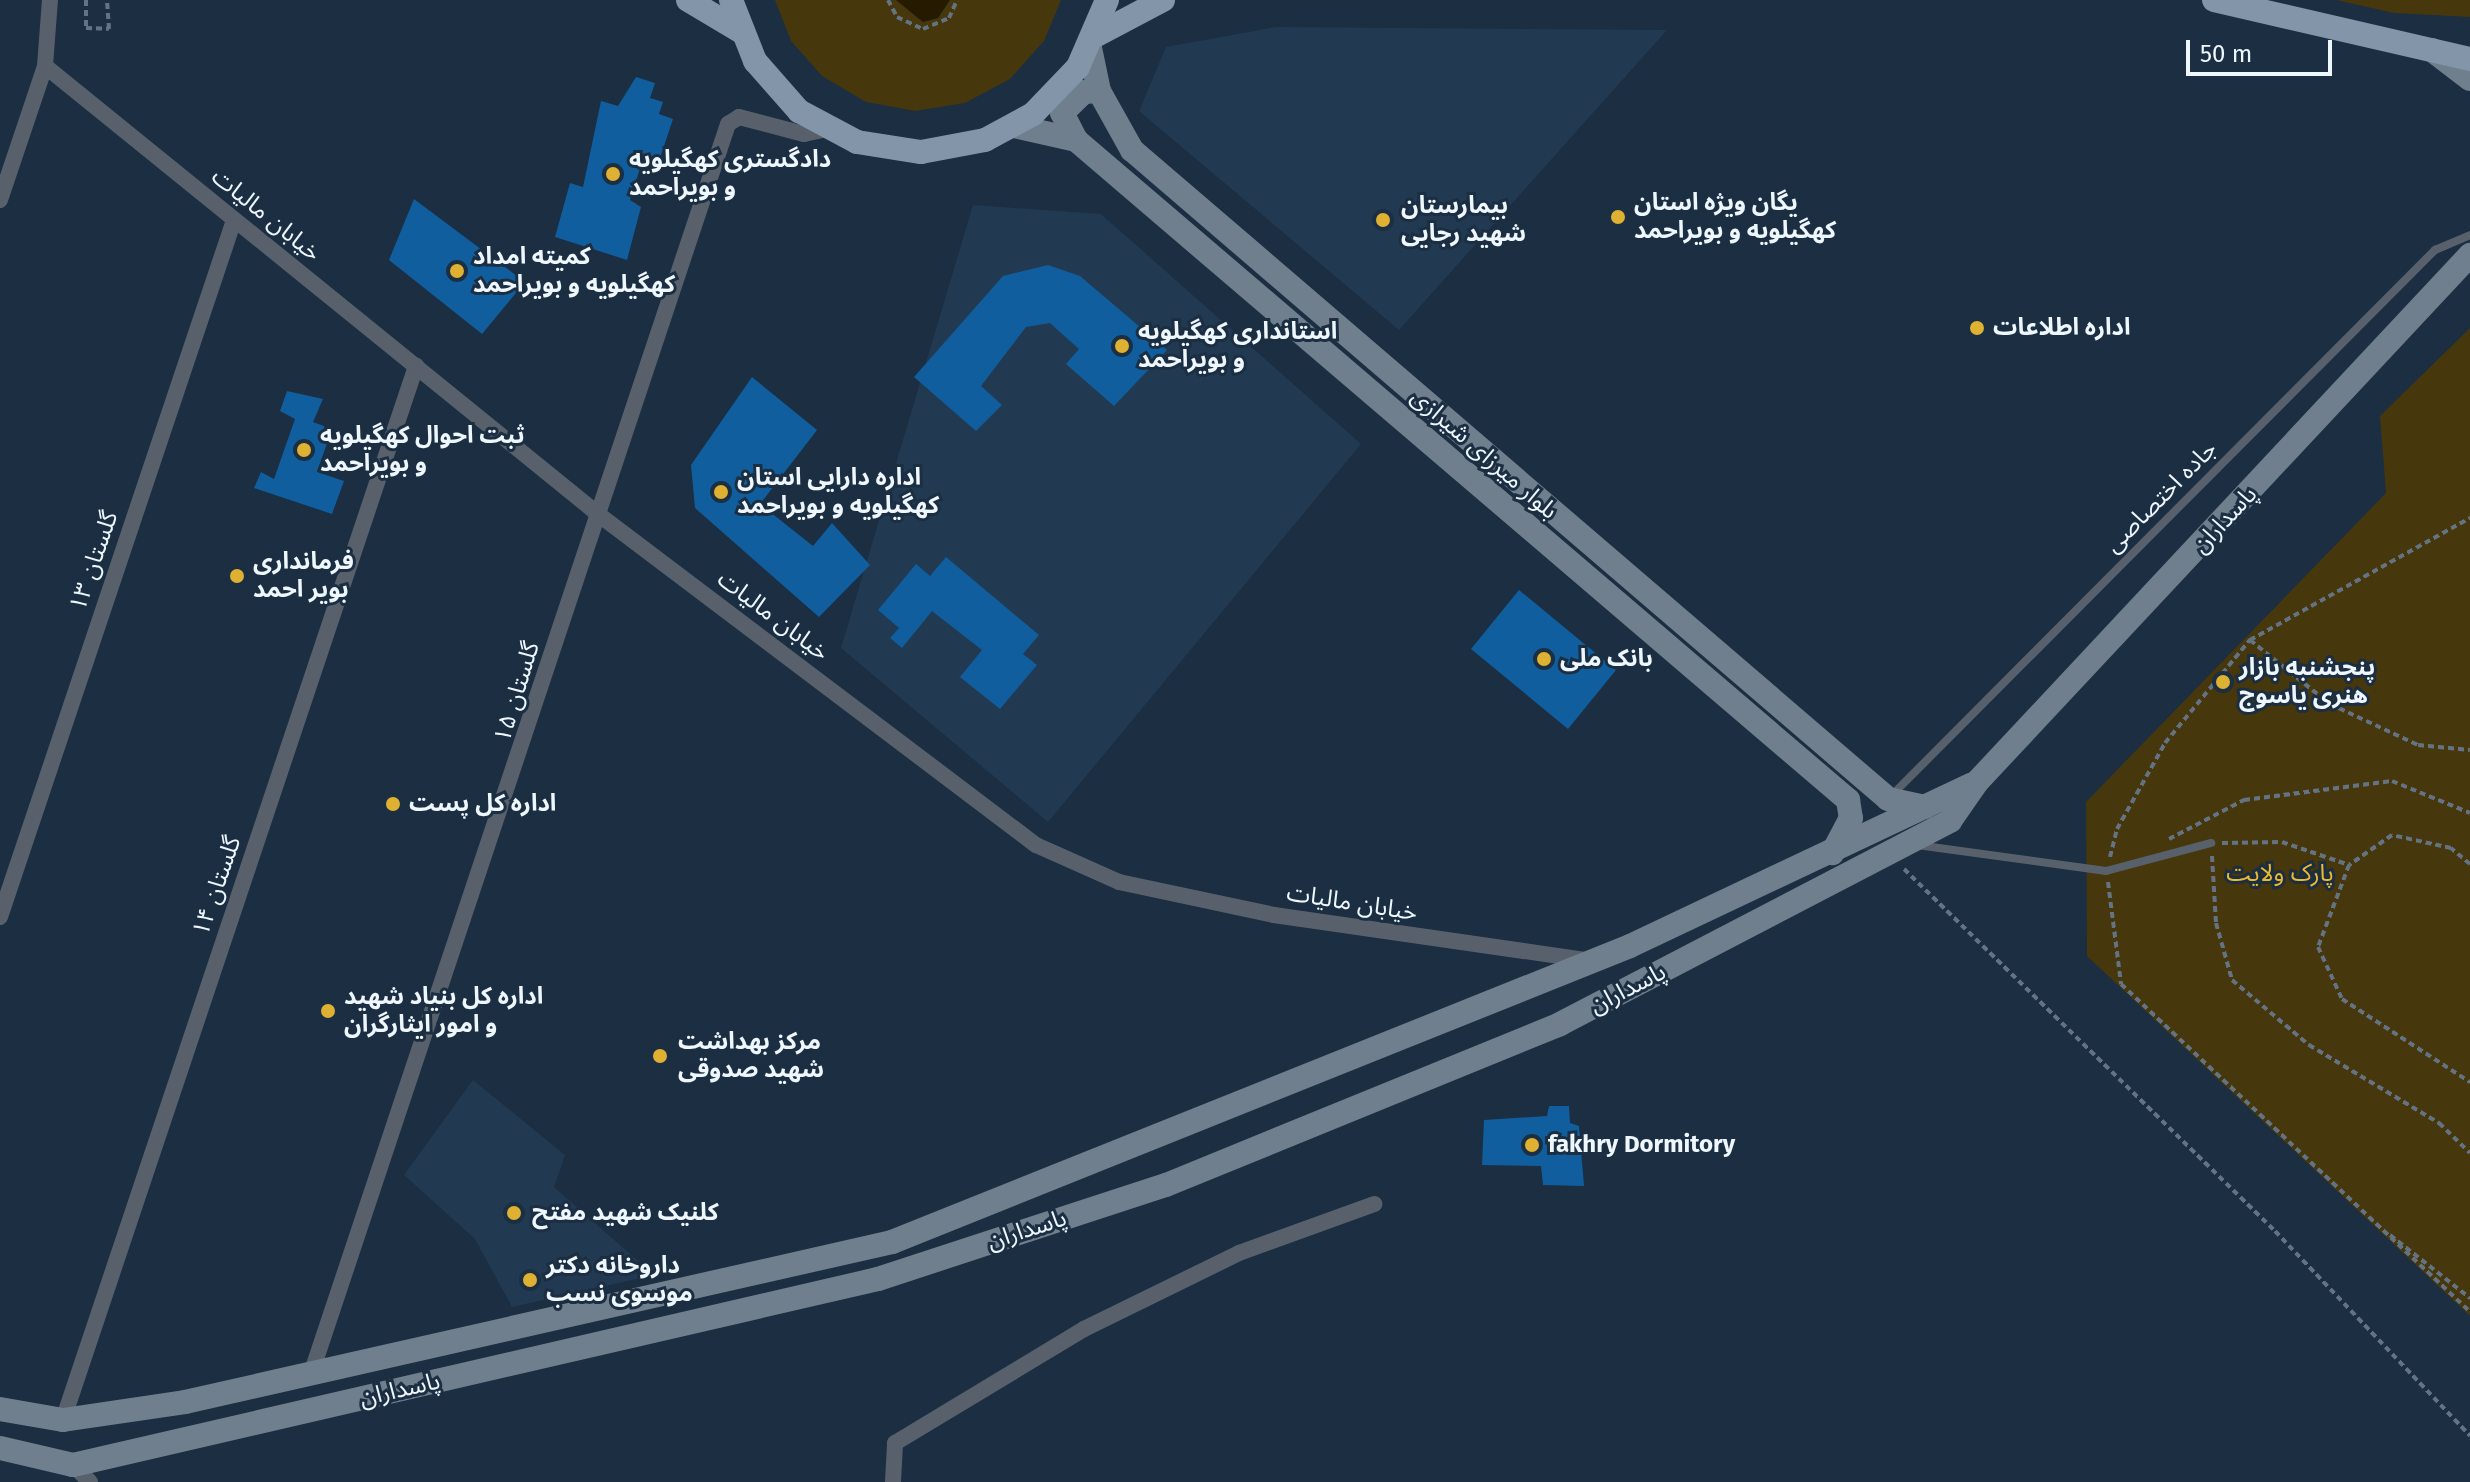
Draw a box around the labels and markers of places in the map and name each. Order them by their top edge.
place label: دادگستری کهگیلویه و بویراحمد [629,146,831,202]
marker: دادگستری کهگیلویه و بویراحمد [604,165,622,183]
place label: یگان ویژه استان کهگیلویه و بویراحمد [1634,189,1836,245]
place label: بیمارستان شهید رجایی [1401,192,1526,248]
marker: یگان ویژه استان کهگیلویه و بویراحمد [1609,208,1627,226]
marker: بیمارستان شهید رجایی [1372,209,1394,231]
place label: کمیته امداد کهگیلویه و بویراحمد [473,243,675,299]
marker: کمیته امداد کهگیلویه و بویراحمد [448,262,466,280]
place label: اداره اطلاعات [1993,314,2131,342]
place label: استانداری کهگیلویه و بویراحمد [1138,318,1337,374]
marker: اداره اطلاعات [1968,319,1986,337]
marker: استانداری کهگیلویه و بویراحمد [1113,337,1131,355]
place label: ثبت احوال کهگیلویه و بویراحمد [320,422,525,478]
marker: ثبت احوال کهگیلویه و بویراحمد [295,441,313,459]
place label: اداره دارایی استان کهگیلویه و بویراحمد [737,464,939,520]
marker: اداره دارایی استان کهگیلویه و بویراحمد [712,483,730,501]
place label: فرمانداری بویر احمد [253,548,354,604]
marker: فرمانداری بویر احمد [228,567,246,585]
place label: بانک ملی [1560,645,1653,673]
marker: بانک ملی [1535,650,1553,668]
place label: پنجشنبه بازار هنری یاسوج [2239,654,2375,710]
marker: پنجشنبه بازار هنری یاسوج [2214,673,2232,691]
place label: اداره کل پست [409,790,556,818]
marker: اداره کل پست [384,795,402,813]
place label: اداره کل بنیاد شهید و امور ایثارگران [344,983,543,1039]
marker: اداره کل بنیاد شهید و امور ایثارگران [319,1002,337,1020]
place label: مرکز بهداشت شهید صدوقی [678,1028,824,1084]
marker: مرکز بهداشت شهید صدوقی [649,1045,671,1067]
place label: fakhry Dormitory [1548,1131,1735,1159]
marker: fakhry Dormitory [1523,1136,1541,1154]
place label: کلنیک شهید مفتح [532,1199,719,1227]
marker: کلنیک شهید مفتح [503,1202,525,1224]
place label: داروخانه دكتر موسوی نسب [546,1252,693,1308]
marker: داروخانه دكتر موسوی نسب [521,1271,539,1289]

